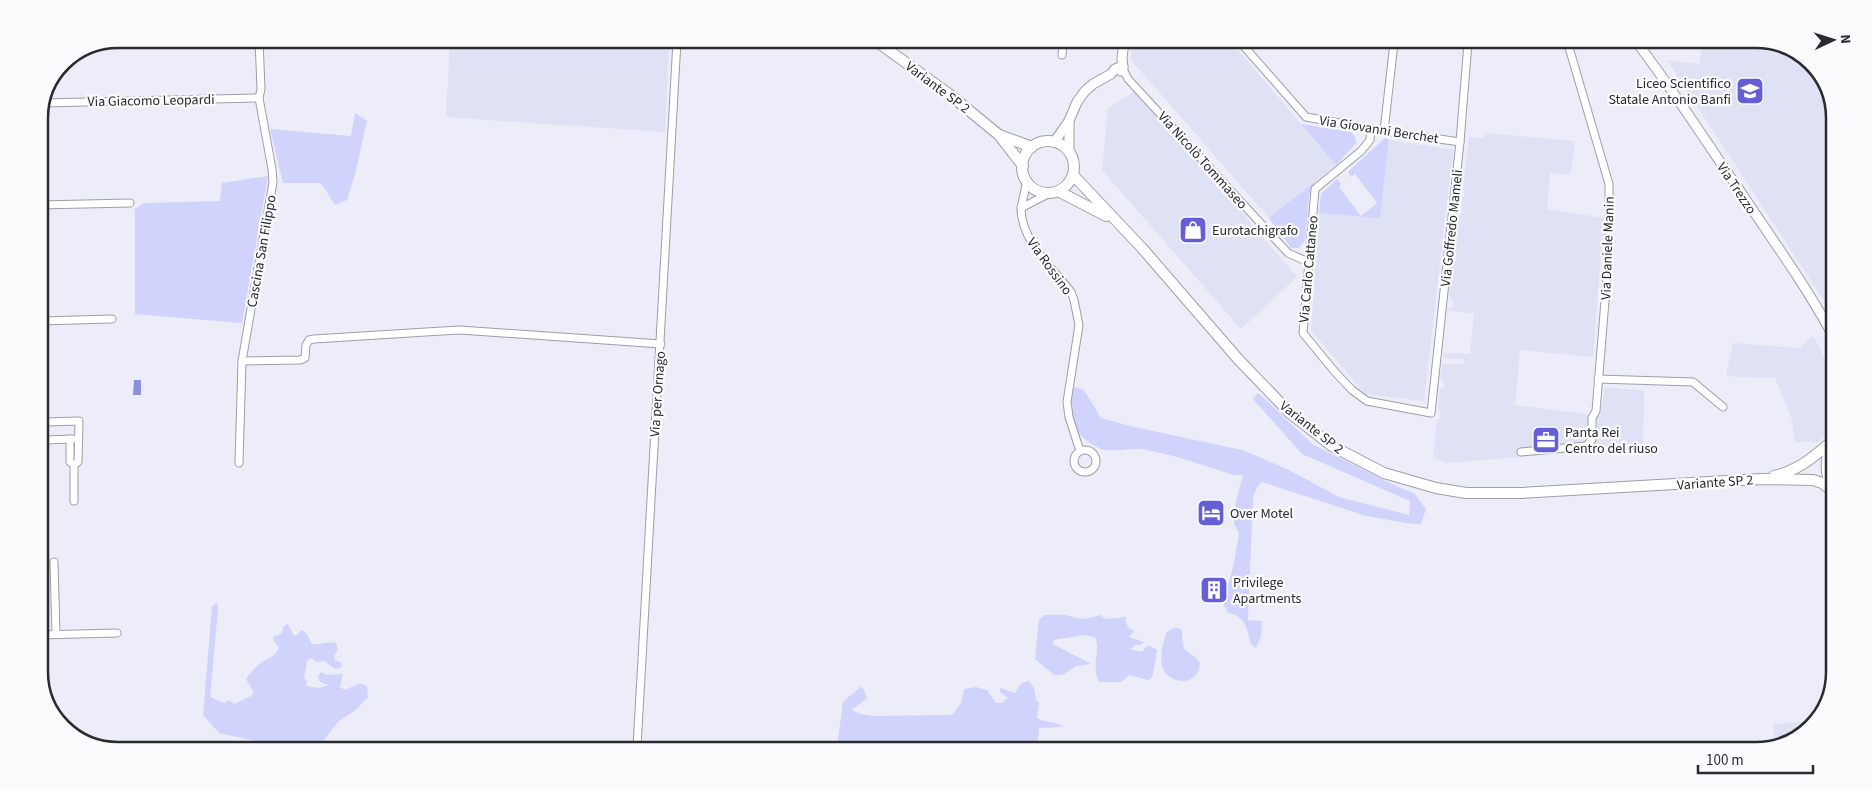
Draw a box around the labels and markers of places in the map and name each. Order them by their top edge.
place label: Liceo Scientifico Statale Antonio Banfi [1608,74,1731,110]
school or university icon: Liceo Scientifico Statale Antonio Banfi [1735,76,1765,106]
shop icon: Eurotachigrafo [1178,215,1208,245]
place label: Eurotachigrafo [1212,221,1298,241]
place label: Panta Rei Centro del riuso [1565,423,1658,459]
office icon: Panta Rei Centro del riuso [1531,425,1561,455]
hotel icon: Over Motel [1196,498,1226,528]
place label: Over Motel [1230,504,1293,524]
place label: Privilege Apartments [1233,573,1302,609]
building icon: Privilege Apartments [1199,575,1229,605]

